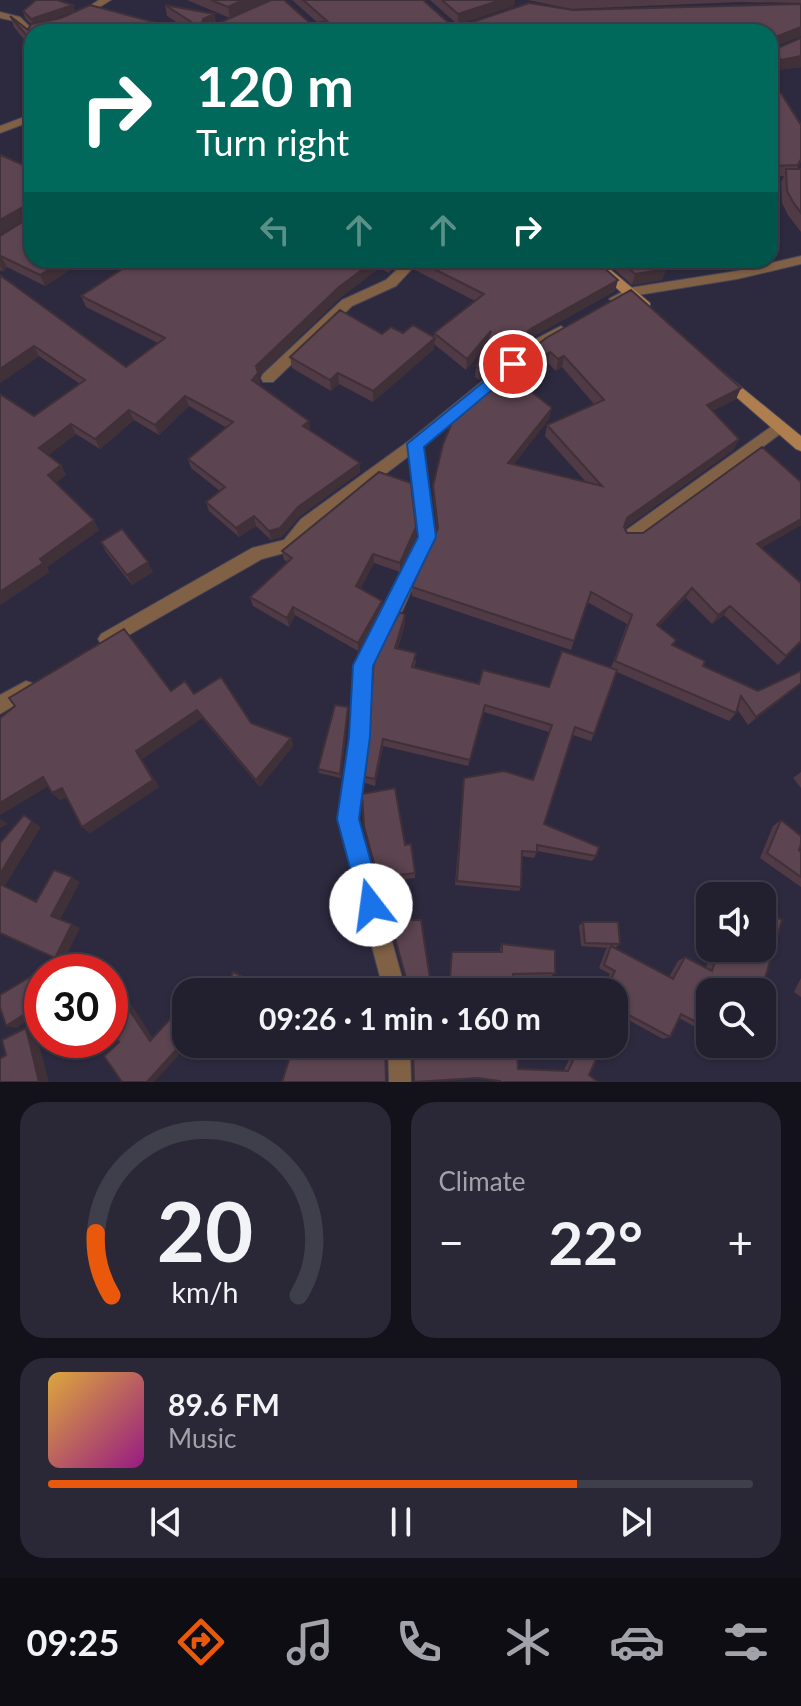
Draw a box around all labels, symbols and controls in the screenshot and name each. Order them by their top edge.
text: 120 m [196,52,354,119]
icon: right [64,56,168,160]
text: Turn right [196,120,349,164]
icon: left [253,208,297,252]
icon: ahead [337,208,381,252]
icon: ahead [421,208,465,252]
icon: right [505,208,549,252]
pin [479,330,547,398]
icon: arrive [491,342,535,386]
position arrow [329,863,413,947]
map controls [696,882,776,1058]
button: sound [696,882,776,962]
speed limit sign: 30 [24,954,128,1058]
button: search [696,978,776,1058]
text: 09:26 · 1 min · 160 m [259,1000,541,1036]
text: Climate [439,1165,525,1197]
text: 20 [157,1180,254,1280]
text: 22° [548,1206,643,1278]
text: − [439,1216,464,1268]
text: + [727,1216,753,1268]
text: km/h [172,1275,239,1309]
text: 89.6 FM [168,1386,280,1422]
text: Music [168,1422,236,1454]
icon: previous [144,1500,188,1544]
icon: pause [379,1500,423,1544]
icon: next [614,1500,658,1544]
icon: directions [173,1614,229,1670]
icon: music [282,1614,338,1670]
icon: phone [391,1614,447,1670]
icon: climate [500,1614,556,1670]
icon: car [609,1614,665,1670]
icon: filters [718,1614,774,1670]
text: 09:25 [27,1620,119,1664]

